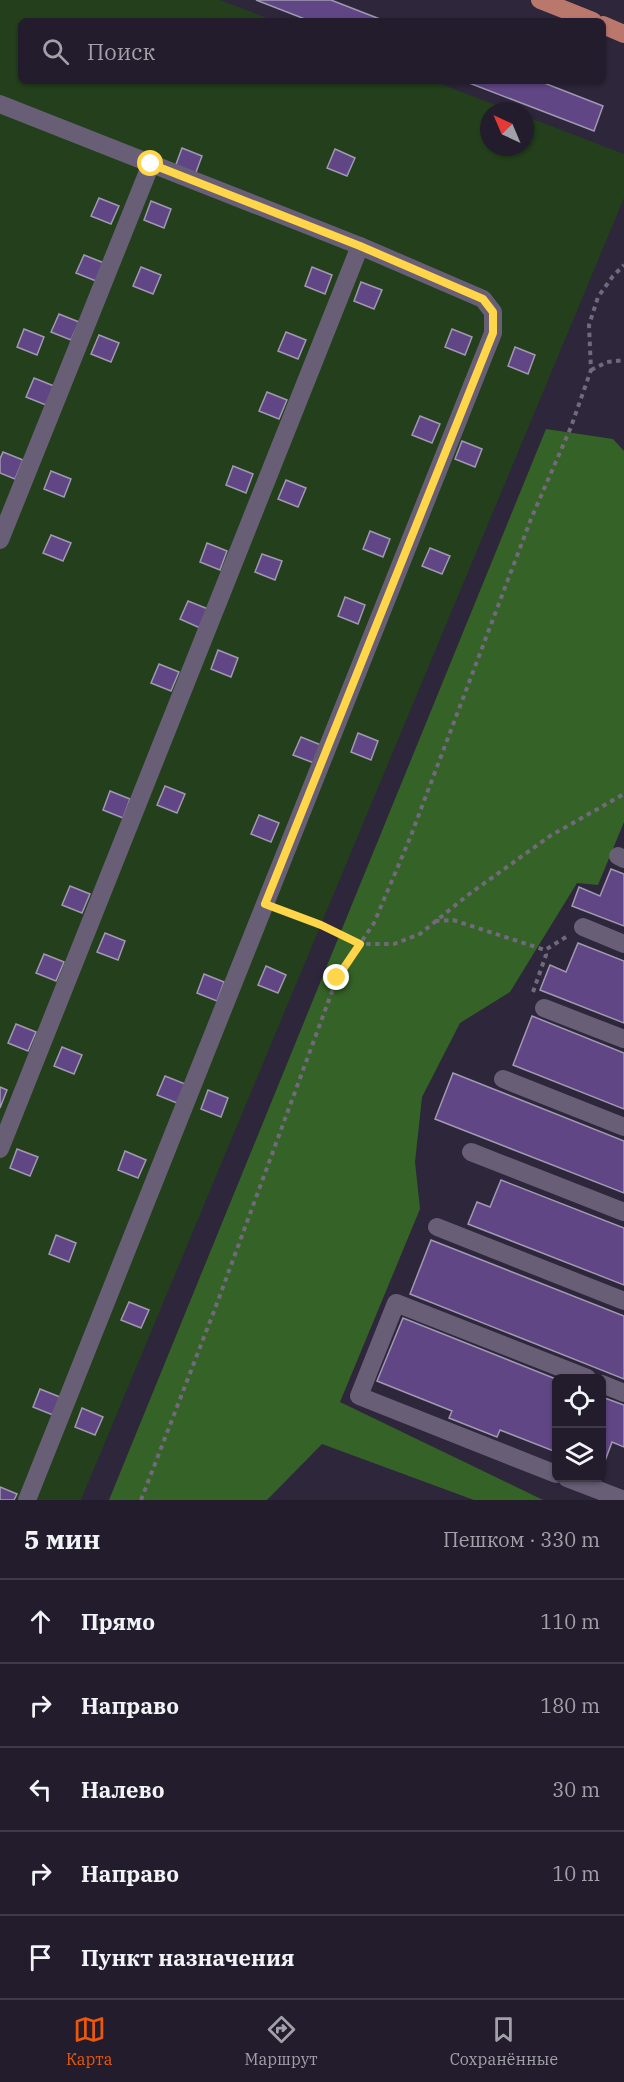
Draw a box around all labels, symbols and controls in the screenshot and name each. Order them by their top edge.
search box [18,18,606,84]
icon: search [39,35,72,68]
text: Поиск [87,37,155,66]
north arrow [480,102,534,156]
route start [137,150,163,176]
route end [323,964,349,990]
map controls [552,1374,606,1482]
button: locate [552,1374,606,1428]
button: layers [552,1428,606,1482]
text: 5 мин [24,1522,100,1556]
text: Пешком · 330 m [443,1526,600,1553]
icon: ahead [24,1605,57,1638]
text: Прямо [81,1607,155,1636]
text: 110 m [540,1608,600,1635]
icon: right [24,1689,57,1722]
text: Направо [81,1691,179,1720]
text: 180 m [540,1692,600,1719]
icon: left [24,1773,57,1806]
text: Налево [81,1775,165,1804]
text: 30 m [552,1776,600,1803]
icon: right [24,1857,57,1890]
text: Направо [81,1859,179,1888]
text: 10 m [552,1860,600,1887]
icon: arrive [24,1941,57,1974]
text: Пункт назначения [81,1943,295,1972]
tab: Карта [66,2013,112,2069]
tab: Маршрут [244,2013,318,2069]
tab: Сохранённые [450,2013,558,2069]

